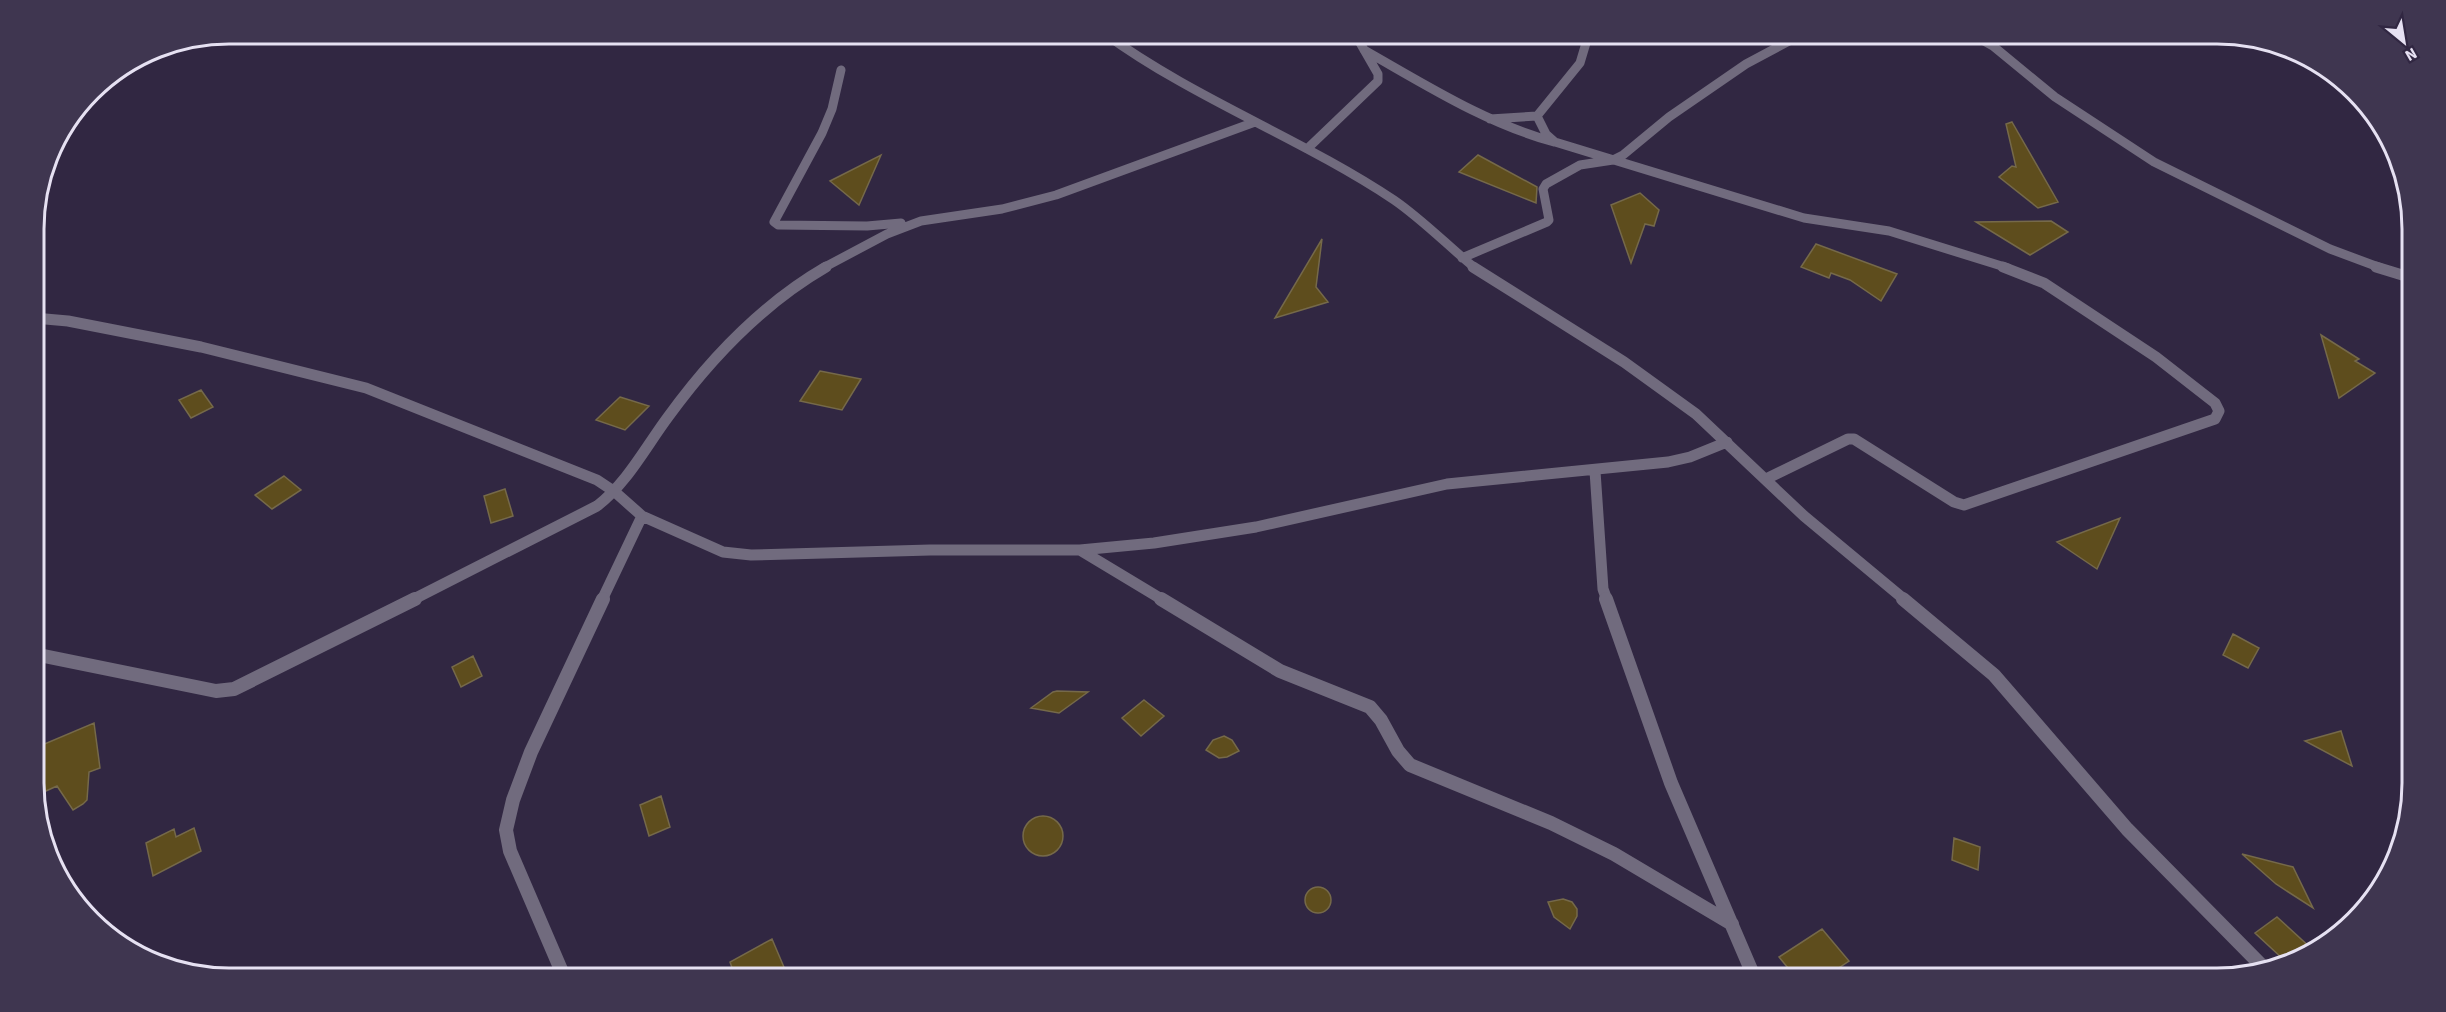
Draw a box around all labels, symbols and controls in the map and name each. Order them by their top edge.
north arrow [2374,12,2434,72]
text: N [2401,42,2421,66]

